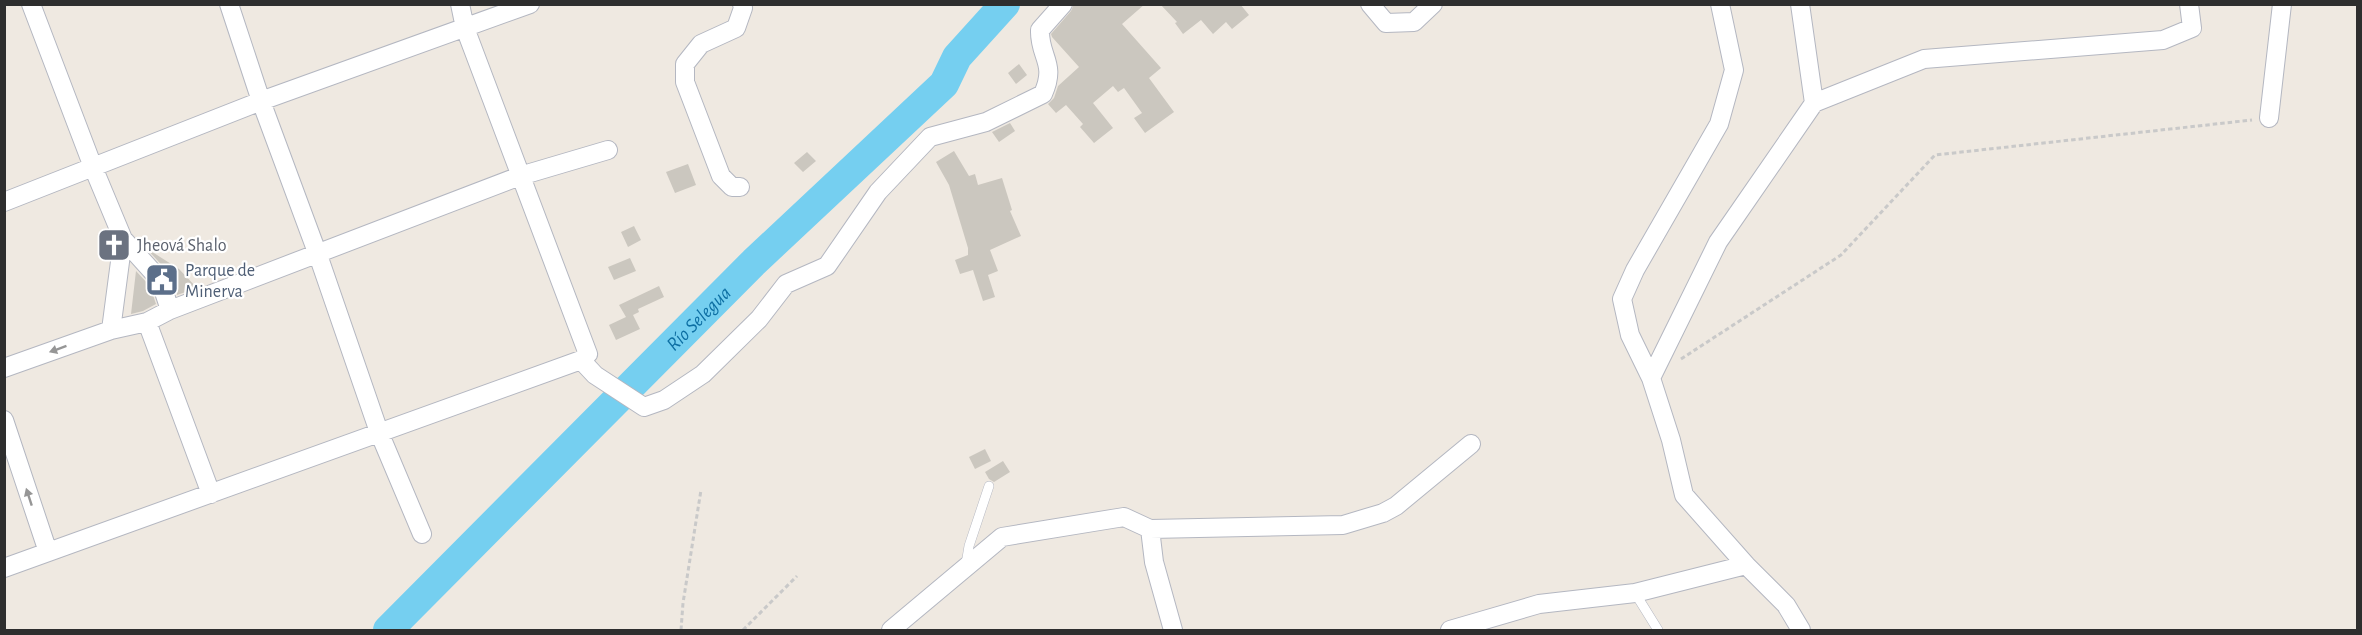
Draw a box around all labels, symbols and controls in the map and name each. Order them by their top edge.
church icon: Jheová Shalo [96,227,132,263]
place label: Jheová Shalo [137,237,227,255]
public building icon: Parque de Minerva [144,262,180,298]
place label: Parque de Minerva [185,262,255,301]
water label: Río Selegua [663,283,735,355]
one-way arrow [48,344,66,354]
one-way arrow [24,488,34,506]

